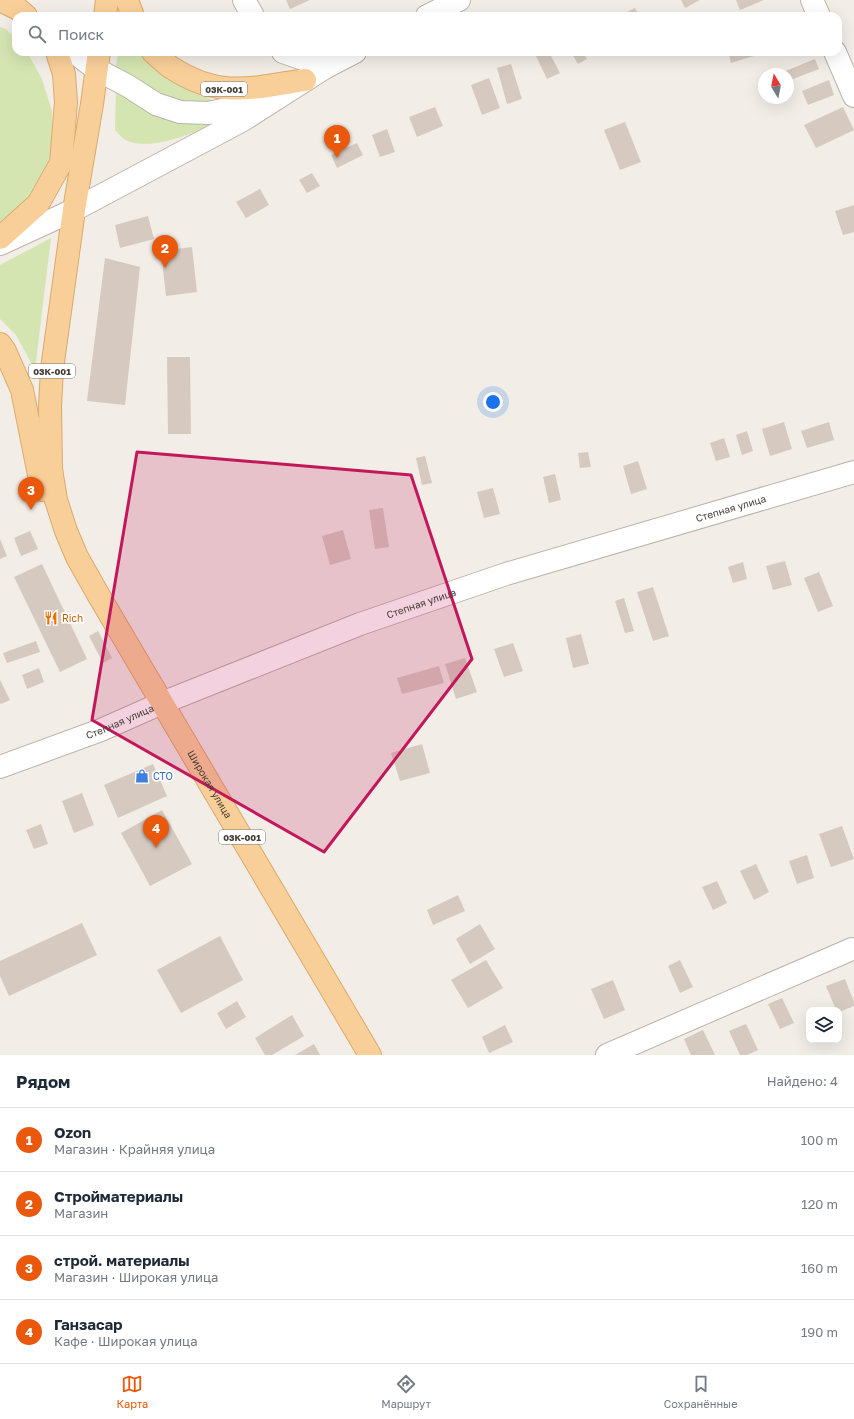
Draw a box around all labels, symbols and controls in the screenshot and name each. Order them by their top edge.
search box [12,12,842,56]
icon: search [26,23,48,45]
text: Поиск [58,25,104,43]
north arrow [758,68,794,104]
road number: 03К-001 [201,82,247,96]
pin: 1 [324,125,350,158]
pin: 2 [152,235,178,268]
road number: 03К-001 [29,364,75,378]
your location [483,392,503,412]
pin: 3 [18,477,44,510]
street label: Степная улица [694,492,767,524]
street label: Степная улица [385,586,457,621]
restaurant icon: Rich [43,610,59,626]
place label: Rich [62,612,83,624]
street label: Степная улица [84,702,155,741]
street label: Широкая улица [185,748,235,820]
shop icon: СТО [134,768,150,784]
place label: СТО [153,770,173,782]
pin: 4 [143,815,169,848]
road number: 03К-001 [219,830,265,844]
map controls [806,1007,842,1043]
button: layers [806,1007,842,1043]
text: Рядом [16,1071,70,1092]
text: Найдено: 4 [767,1073,838,1089]
text: Ozon [54,1123,91,1141]
text: 1 [26,1132,32,1148]
text: 100 m [801,1132,838,1148]
text: Магазин · Крайняя улица [54,1141,215,1157]
text: Стройматериалы [54,1187,183,1205]
text: 2 [25,1196,33,1212]
text: 120 m [801,1196,838,1212]
text: Магазин [54,1205,108,1221]
text: строй. материалы [54,1251,190,1269]
text: 3 [25,1260,33,1276]
text: 160 m [801,1260,838,1276]
text: Магазин · Широкая улица [54,1269,218,1285]
text: Ганзасар [54,1315,123,1333]
text: 4 [25,1324,33,1340]
text: 190 m [801,1324,838,1340]
text: Кафе · Широкая улица [54,1333,198,1349]
tab: Карта [116,1373,148,1410]
tab: Маршрут [381,1373,431,1410]
tab: Сохранённые [664,1373,738,1410]

